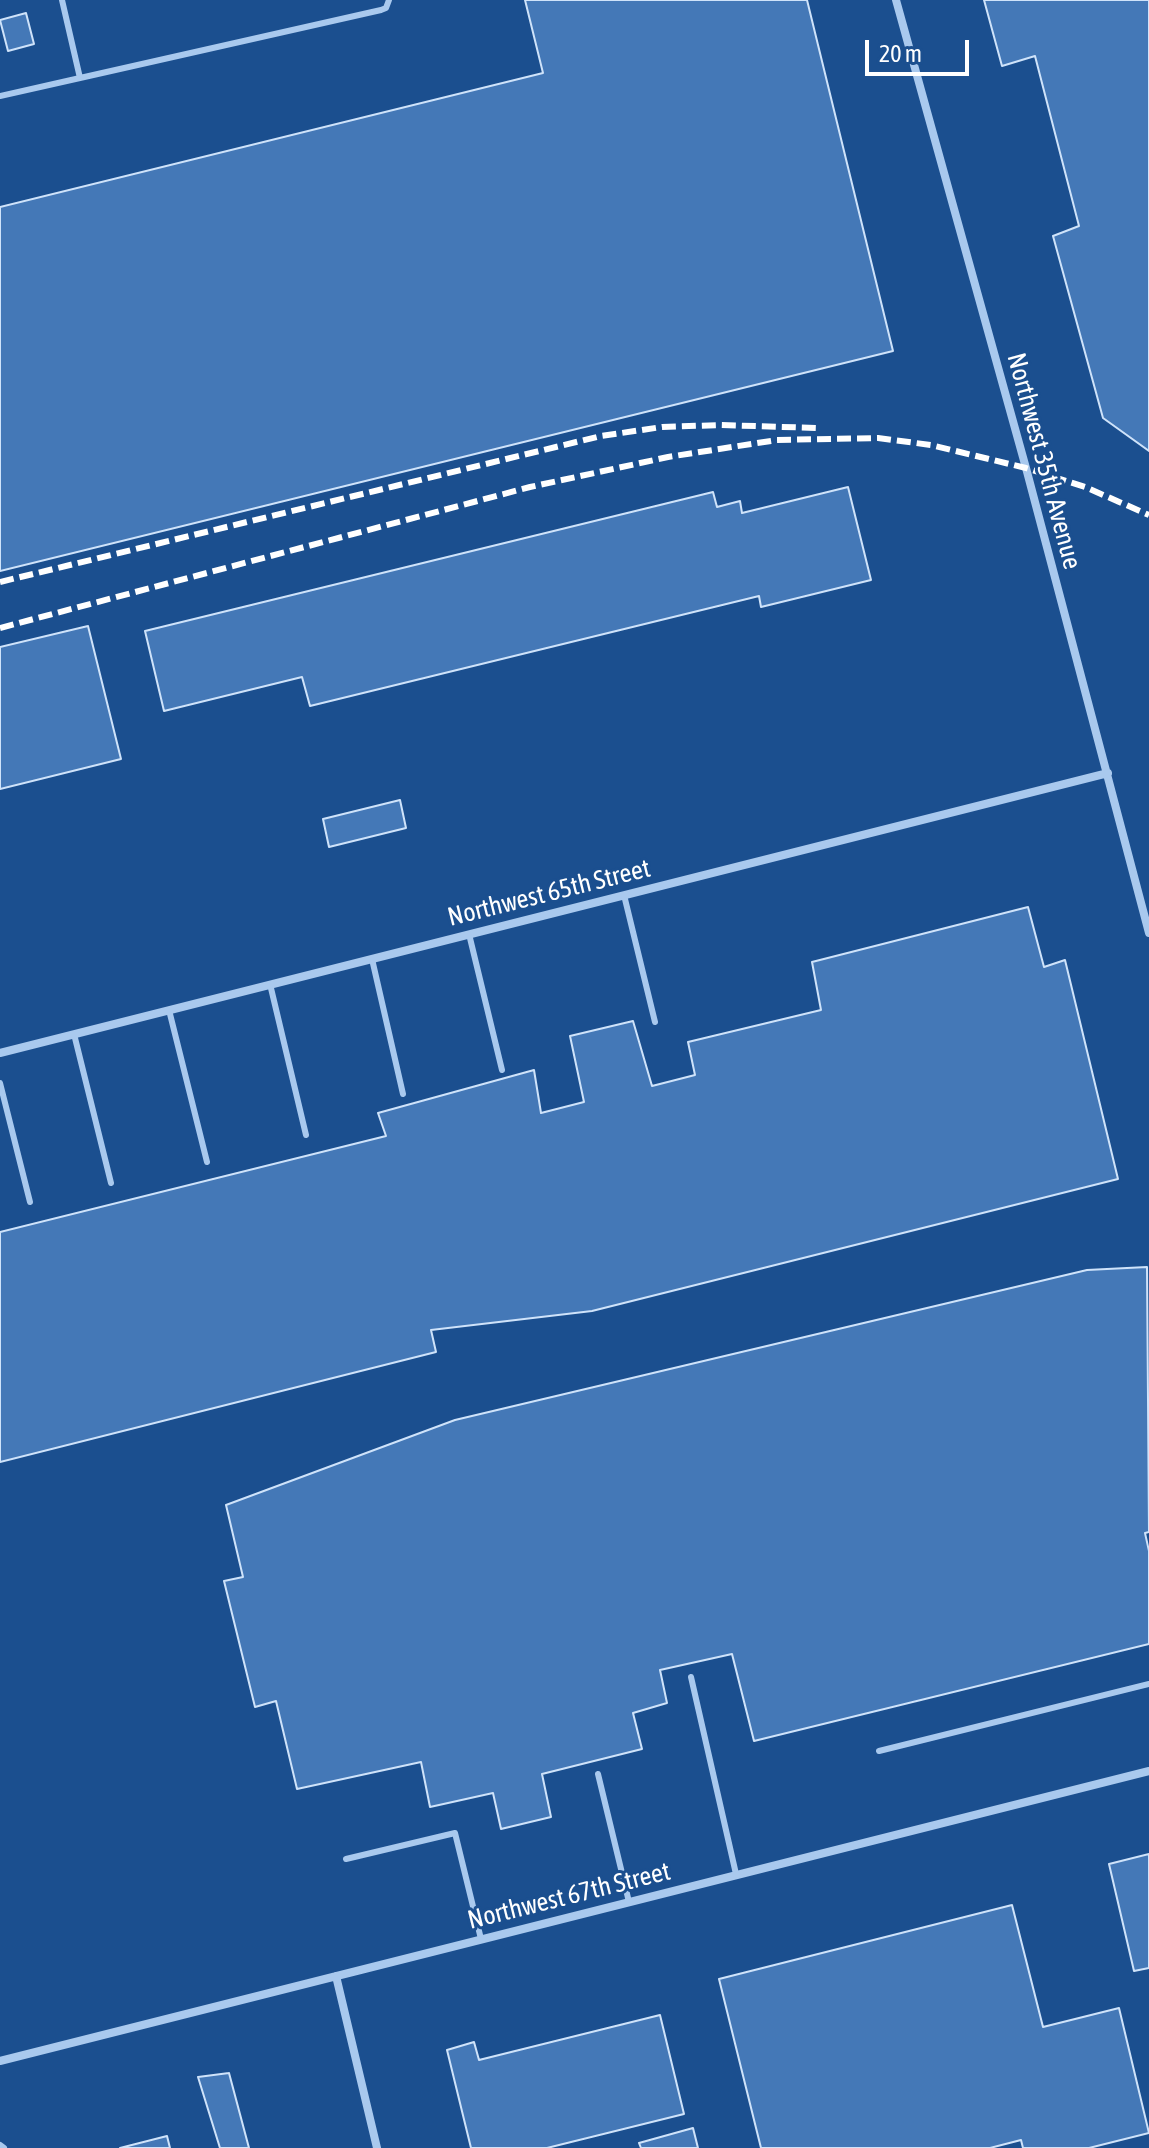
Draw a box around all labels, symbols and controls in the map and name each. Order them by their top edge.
scale bar [869,24,973,74]
text: 20 m [879,40,922,67]
street label: Northwest 35th Avenue [1000,350,1088,572]
street label: Northwest 65th Street [445,853,653,933]
street label: Northwest 67th Street [465,1856,673,1936]

